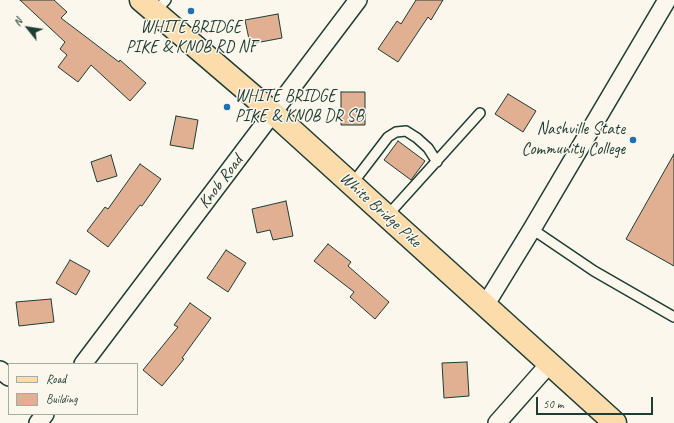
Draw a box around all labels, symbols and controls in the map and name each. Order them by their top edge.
marker: WHITE BRIDGE PIKE & KNOB RD NF [186,6,196,16]
north arrow [8,8,48,48]
text: N [10,16,25,28]
place label: WHITE BRIDGE PIKE & KNOB RD NF [126,18,256,58]
place label: WHITE BRIDGE PIKE & KNOB DR SB [235,87,364,127]
marker: WHITE BRIDGE PIKE & KNOB DR SB [222,102,232,112]
place label: Nashville State Community College [522,120,625,160]
marker: Nashville State Community College [628,135,638,145]
street label: Knob Road [194,151,248,213]
street label: White Bridge Pike [335,168,425,252]
legend [8,363,138,415]
text: Road [46,371,66,387]
scale bar [538,389,655,415]
text: Building [46,391,78,407]
text: 50 m [543,396,563,412]

